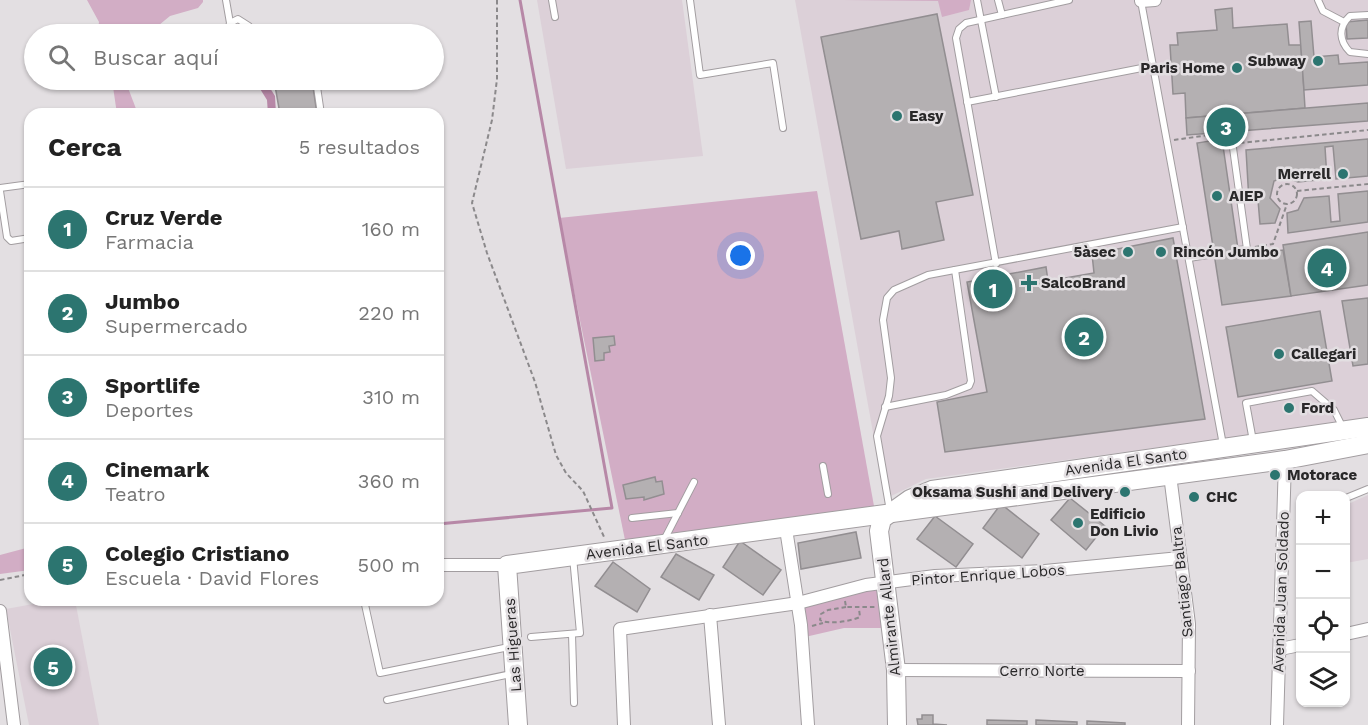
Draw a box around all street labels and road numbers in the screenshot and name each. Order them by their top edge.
street label: Avenida El Santo [1064,445,1188,479]
street label: Avenida Juan Soldado [1269,511,1293,673]
street label: Santiago Baltra [1167,525,1197,638]
street label: Avenida El Santo [585,531,709,563]
street label: Almirante Allard [874,557,904,677]
street label: Pintor Enrique Lobos [911,561,1066,589]
street label: Las Higueras [501,598,525,692]
street label: Cerro Norte [999,662,1085,680]

